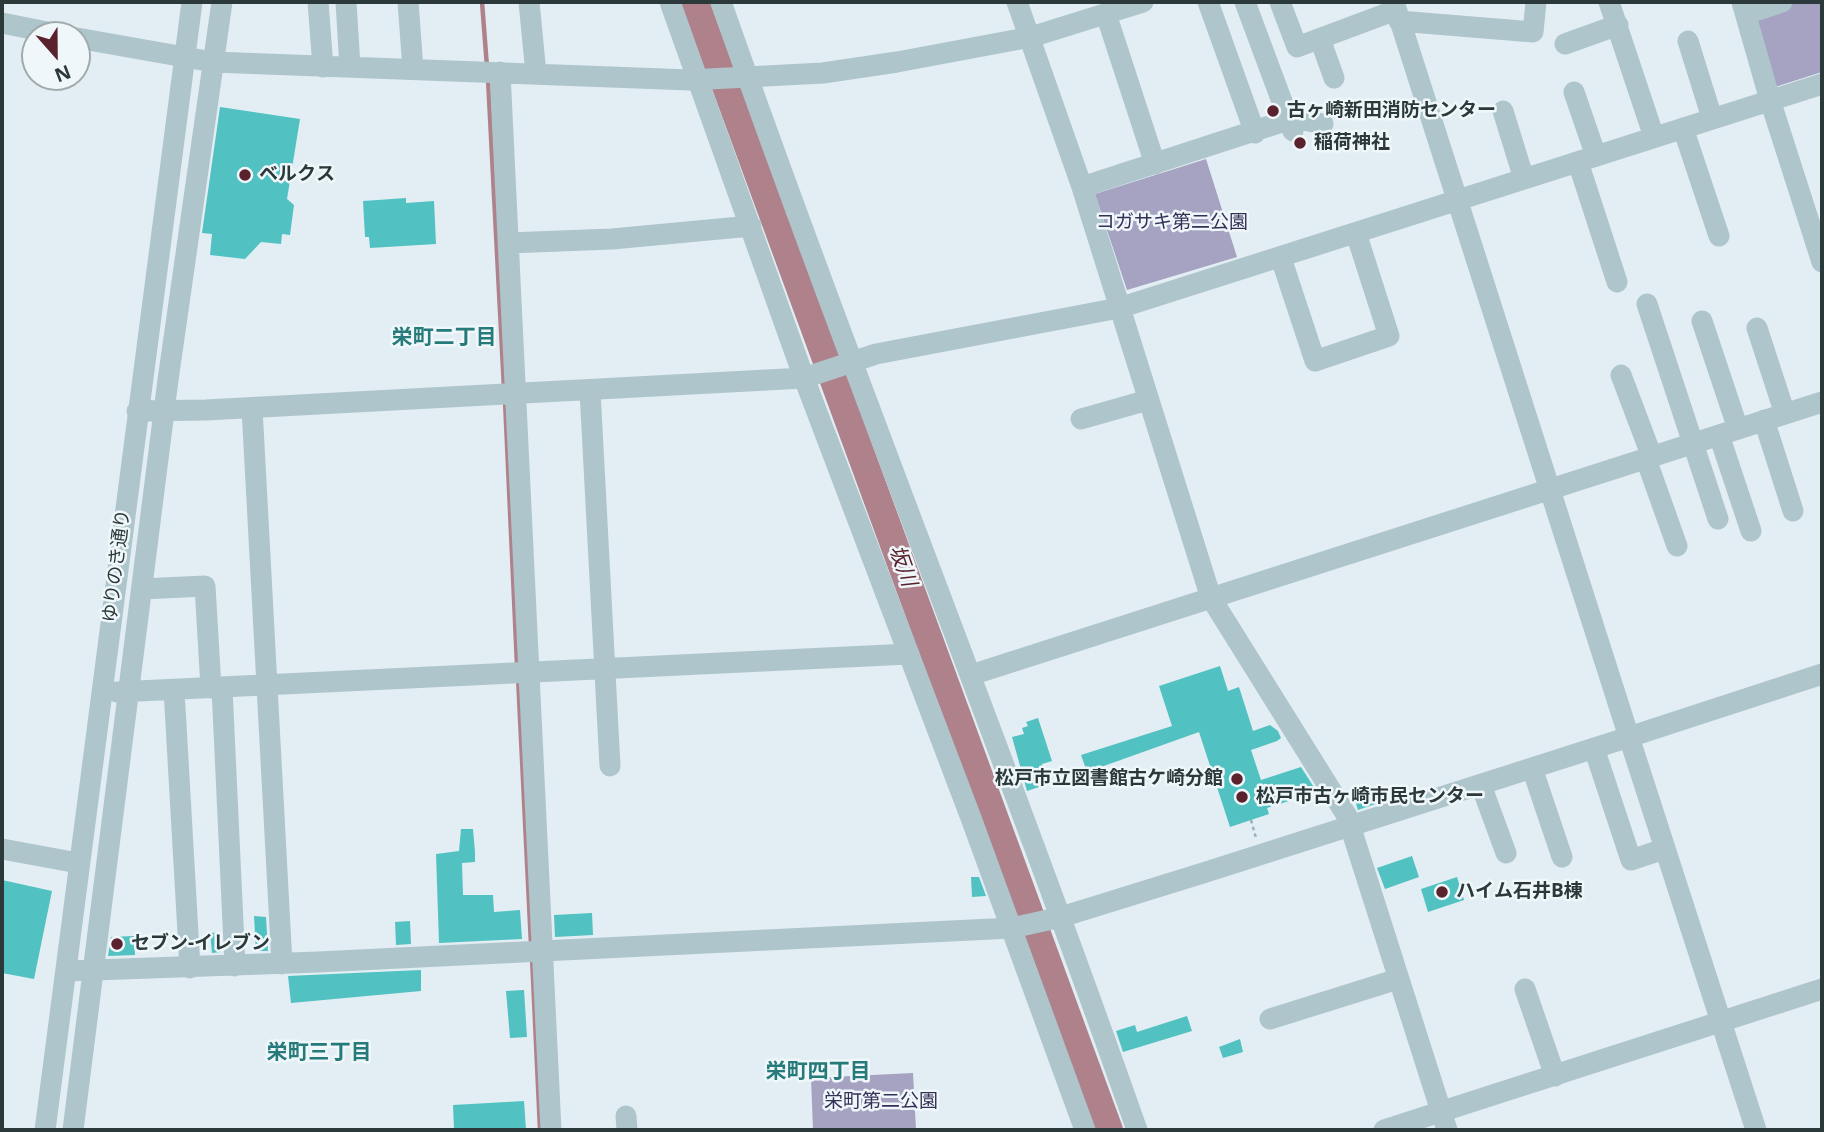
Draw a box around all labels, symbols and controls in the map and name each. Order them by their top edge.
north arrow [21,21,91,91]
text: N [51,59,75,89]
place label: 古ヶ崎新田消防センター [1287,100,1496,122]
marker: 古ヶ崎新田消防センター [1265,103,1281,119]
place label: 稲荷神社 [1314,132,1390,154]
marker: 稲荷神社 [1292,135,1308,151]
place label: ベルクス [259,164,335,186]
marker: ベルクス [237,167,253,183]
park label: コガサキ第二公園 [1096,212,1248,234]
district label: 栄町二丁目 [392,325,496,351]
street label: ゆりのき通り [99,508,135,624]
water label: 坂川 [883,542,921,590]
place label: 松戸市立図書館古ケ崎分館 [995,768,1223,790]
marker: 松戸市立図書館古ケ崎分館 [1229,771,1245,787]
place label: 松戸市古ヶ崎市民センター [1256,786,1484,808]
marker: 松戸市古ヶ崎市民センター [1234,789,1250,805]
place label: ハイム石井B棟 [1456,881,1583,903]
marker: ハイム石井B棟 [1434,884,1450,900]
place label: セブン-イレブン [131,933,270,955]
marker: セブン-イレブン [109,936,125,952]
district label: 栄町三丁目 [267,1040,371,1066]
district label: 栄町四丁目 [766,1059,870,1085]
park label: 栄町第二公園 [824,1091,938,1113]

